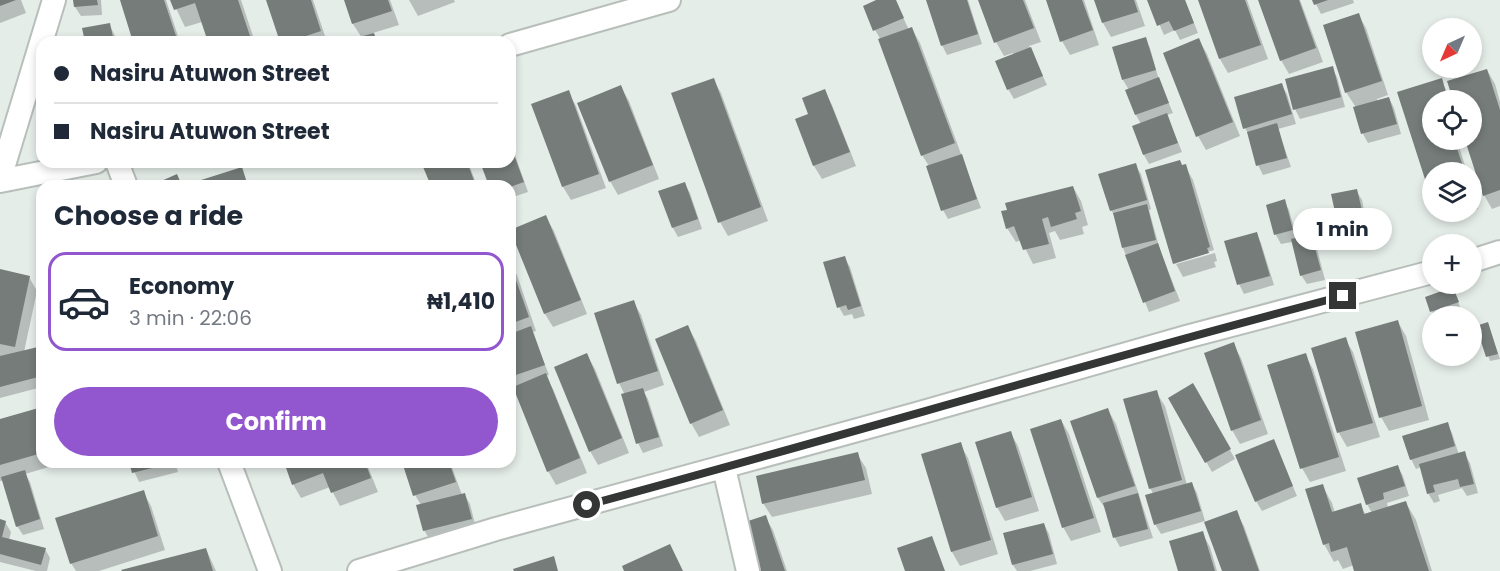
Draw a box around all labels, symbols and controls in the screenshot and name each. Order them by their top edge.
north arrow [1422,18,1482,78]
map controls [1422,18,1482,366]
text: Nasiru Atuwon Street [90,58,330,89]
button: locate [1422,90,1482,150]
text: Nasiru Atuwon Street [90,116,330,147]
button: layers [1422,162,1482,222]
text: Choose a ride [54,197,243,234]
callout: 1 min [1294,209,1392,251]
text: 1 min [1316,215,1369,243]
button: + [1422,234,1482,294]
text: Economy [129,271,234,302]
icon: car [57,275,111,329]
route end [1329,282,1356,309]
text: ₦1,410 [427,286,495,317]
text: 3 min · 22:06 [129,304,252,332]
button: − [1422,306,1482,366]
button: Confirm [54,387,498,456]
route start [573,491,600,518]

